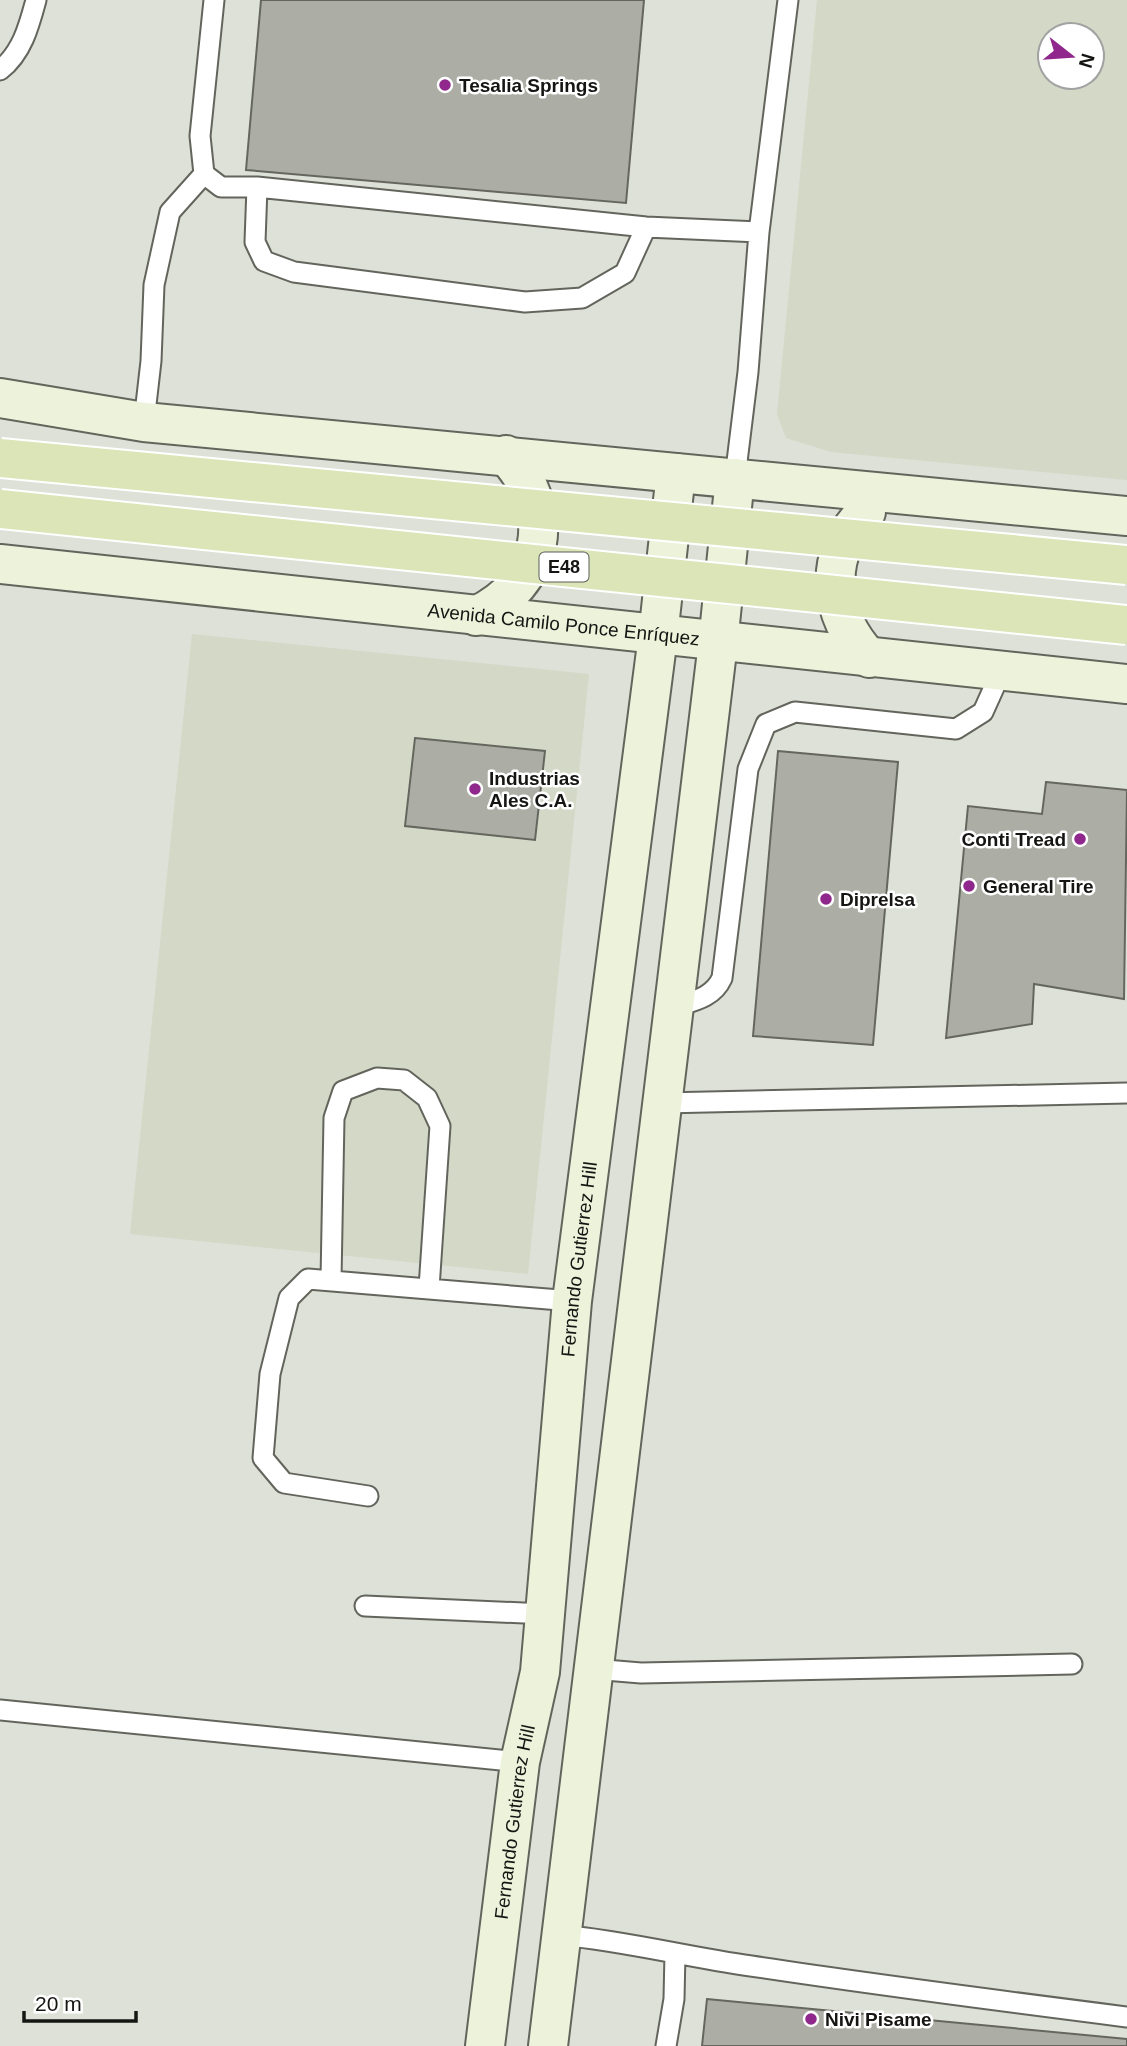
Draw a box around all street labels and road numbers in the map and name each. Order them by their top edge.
road number: E48 [540,552,588,582]
street label: Avenida Camilo Ponce Enríquez [427,599,701,649]
street label: Fernando Gutierrez Hill [557,1160,600,1358]
street label: Fernando Gutierrez Hill [490,1722,539,1921]

